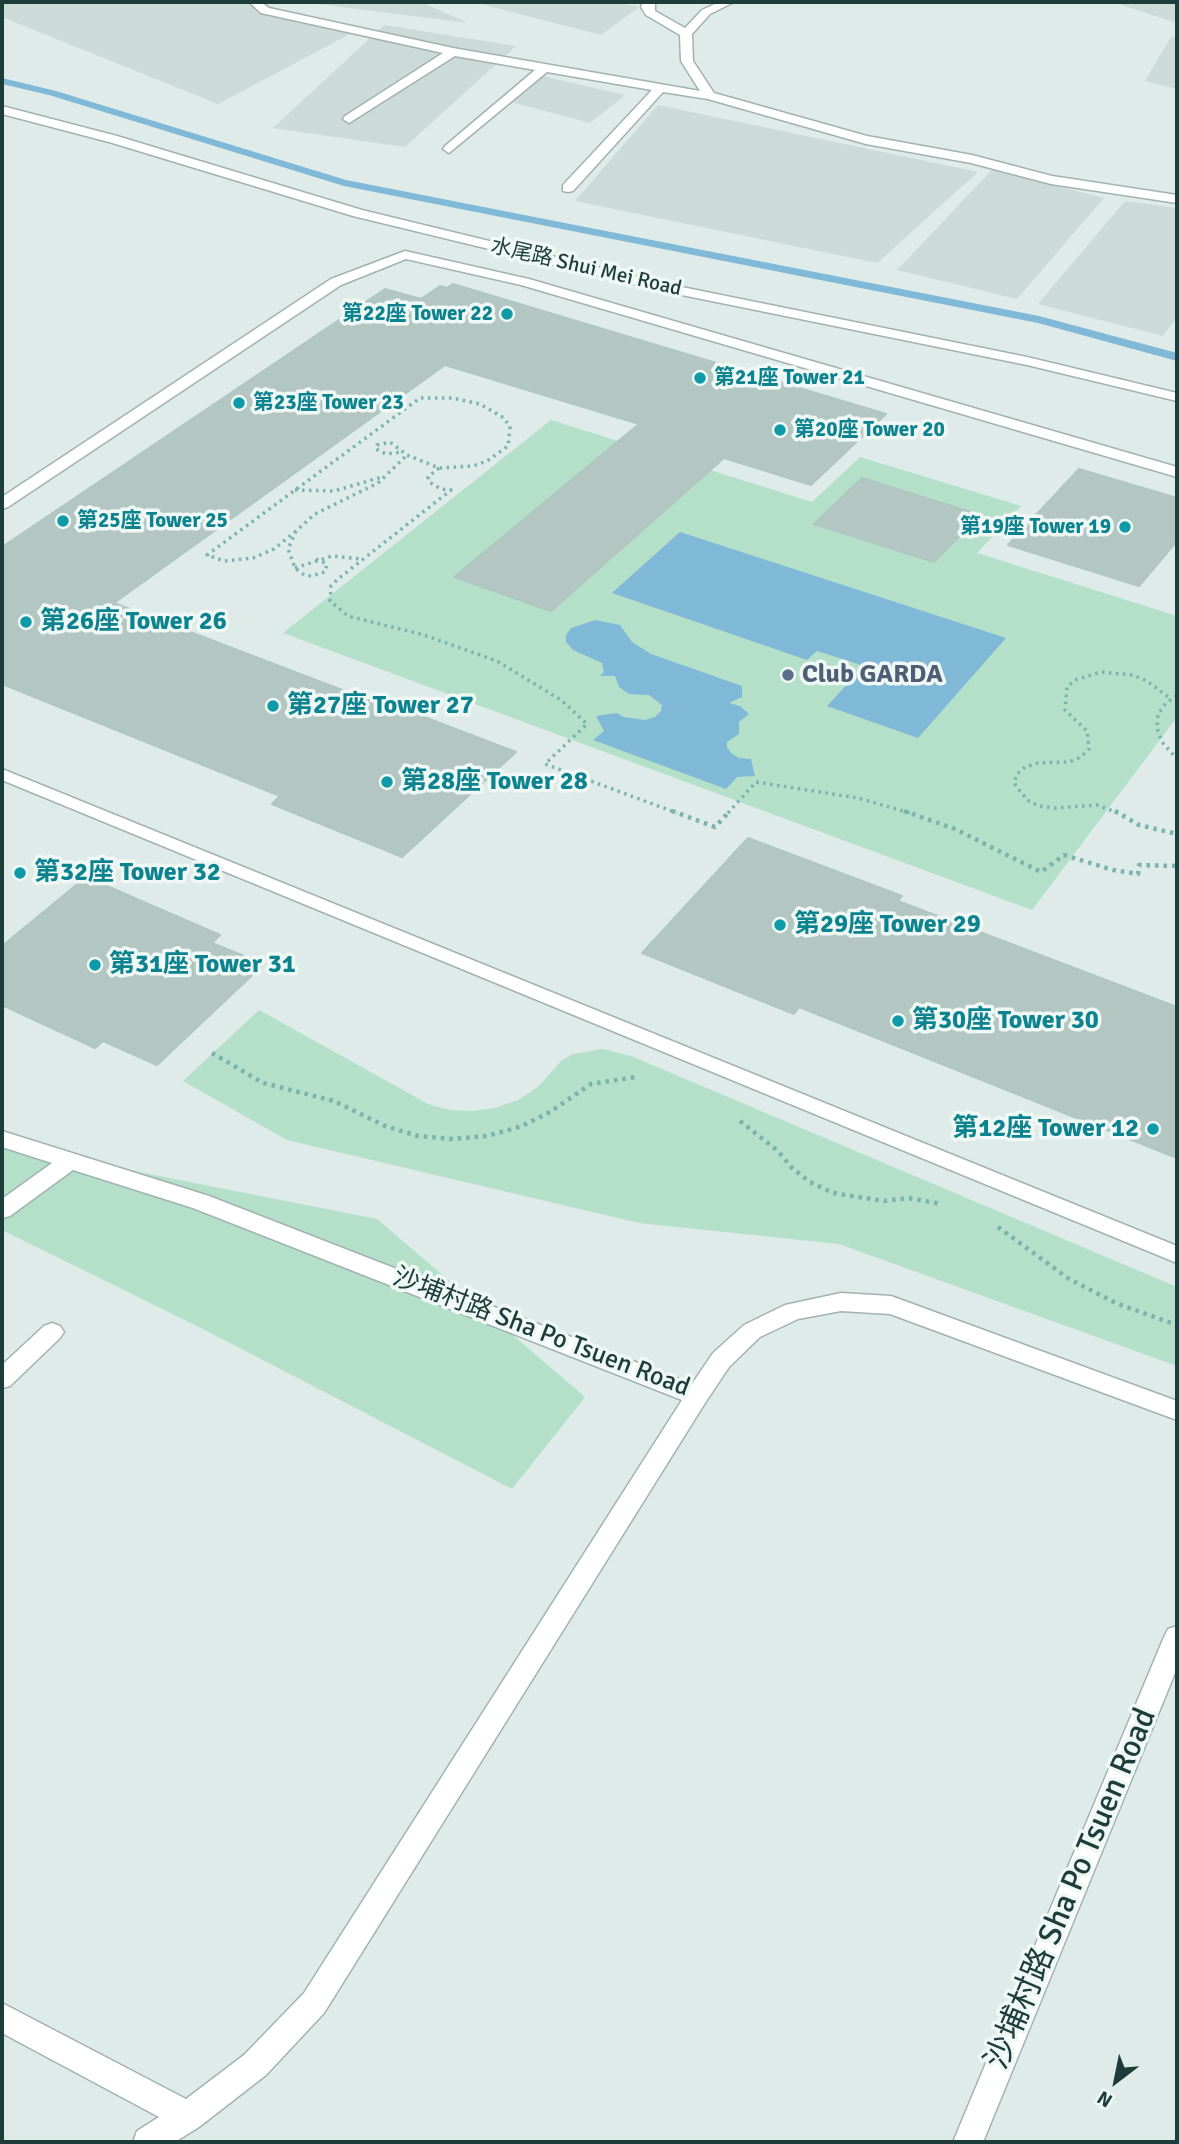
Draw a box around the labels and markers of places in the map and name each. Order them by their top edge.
place label: 第22座 Tower 22 [342,301,493,327]
marker: 第22座 Tower 22 [499,306,515,322]
place label: 第21座 Tower 21 [714,365,865,391]
marker: 第21座 Tower 21 [692,370,708,386]
place label: 第23座 Tower 23 [253,390,404,416]
marker: 第23座 Tower 23 [231,395,247,411]
place label: 第20座 Tower 20 [794,417,945,443]
marker: 第20座 Tower 20 [772,422,788,438]
place label: 第25座 Tower 25 [77,508,228,534]
marker: 第25座 Tower 25 [55,513,71,529]
place label: 第19座 Tower 19 [960,514,1111,540]
marker: 第19座 Tower 19 [1117,519,1133,535]
place label: 第26座 Tower 26 [40,606,227,638]
marker: 第26座 Tower 26 [18,614,34,630]
place label: Club GARDA [802,659,943,691]
marker: Club GARDA [780,667,796,683]
place label: 第27座 Tower 27 [287,690,474,722]
marker: 第27座 Tower 27 [265,698,281,714]
place label: 第28座 Tower 28 [401,766,588,798]
marker: 第28座 Tower 28 [379,774,395,790]
place label: 第32座 Tower 32 [34,857,221,889]
marker: 第32座 Tower 32 [12,865,28,881]
place label: 第29座 Tower 29 [794,909,981,941]
marker: 第29座 Tower 29 [772,917,788,933]
place label: 第31座 Tower 31 [109,949,296,981]
marker: 第31座 Tower 31 [87,957,103,973]
place label: 第30座 Tower 30 [912,1005,1099,1037]
marker: 第30座 Tower 30 [890,1013,906,1029]
place label: 第12座 Tower 12 [952,1113,1139,1145]
marker: 第12座 Tower 12 [1145,1121,1161,1137]

